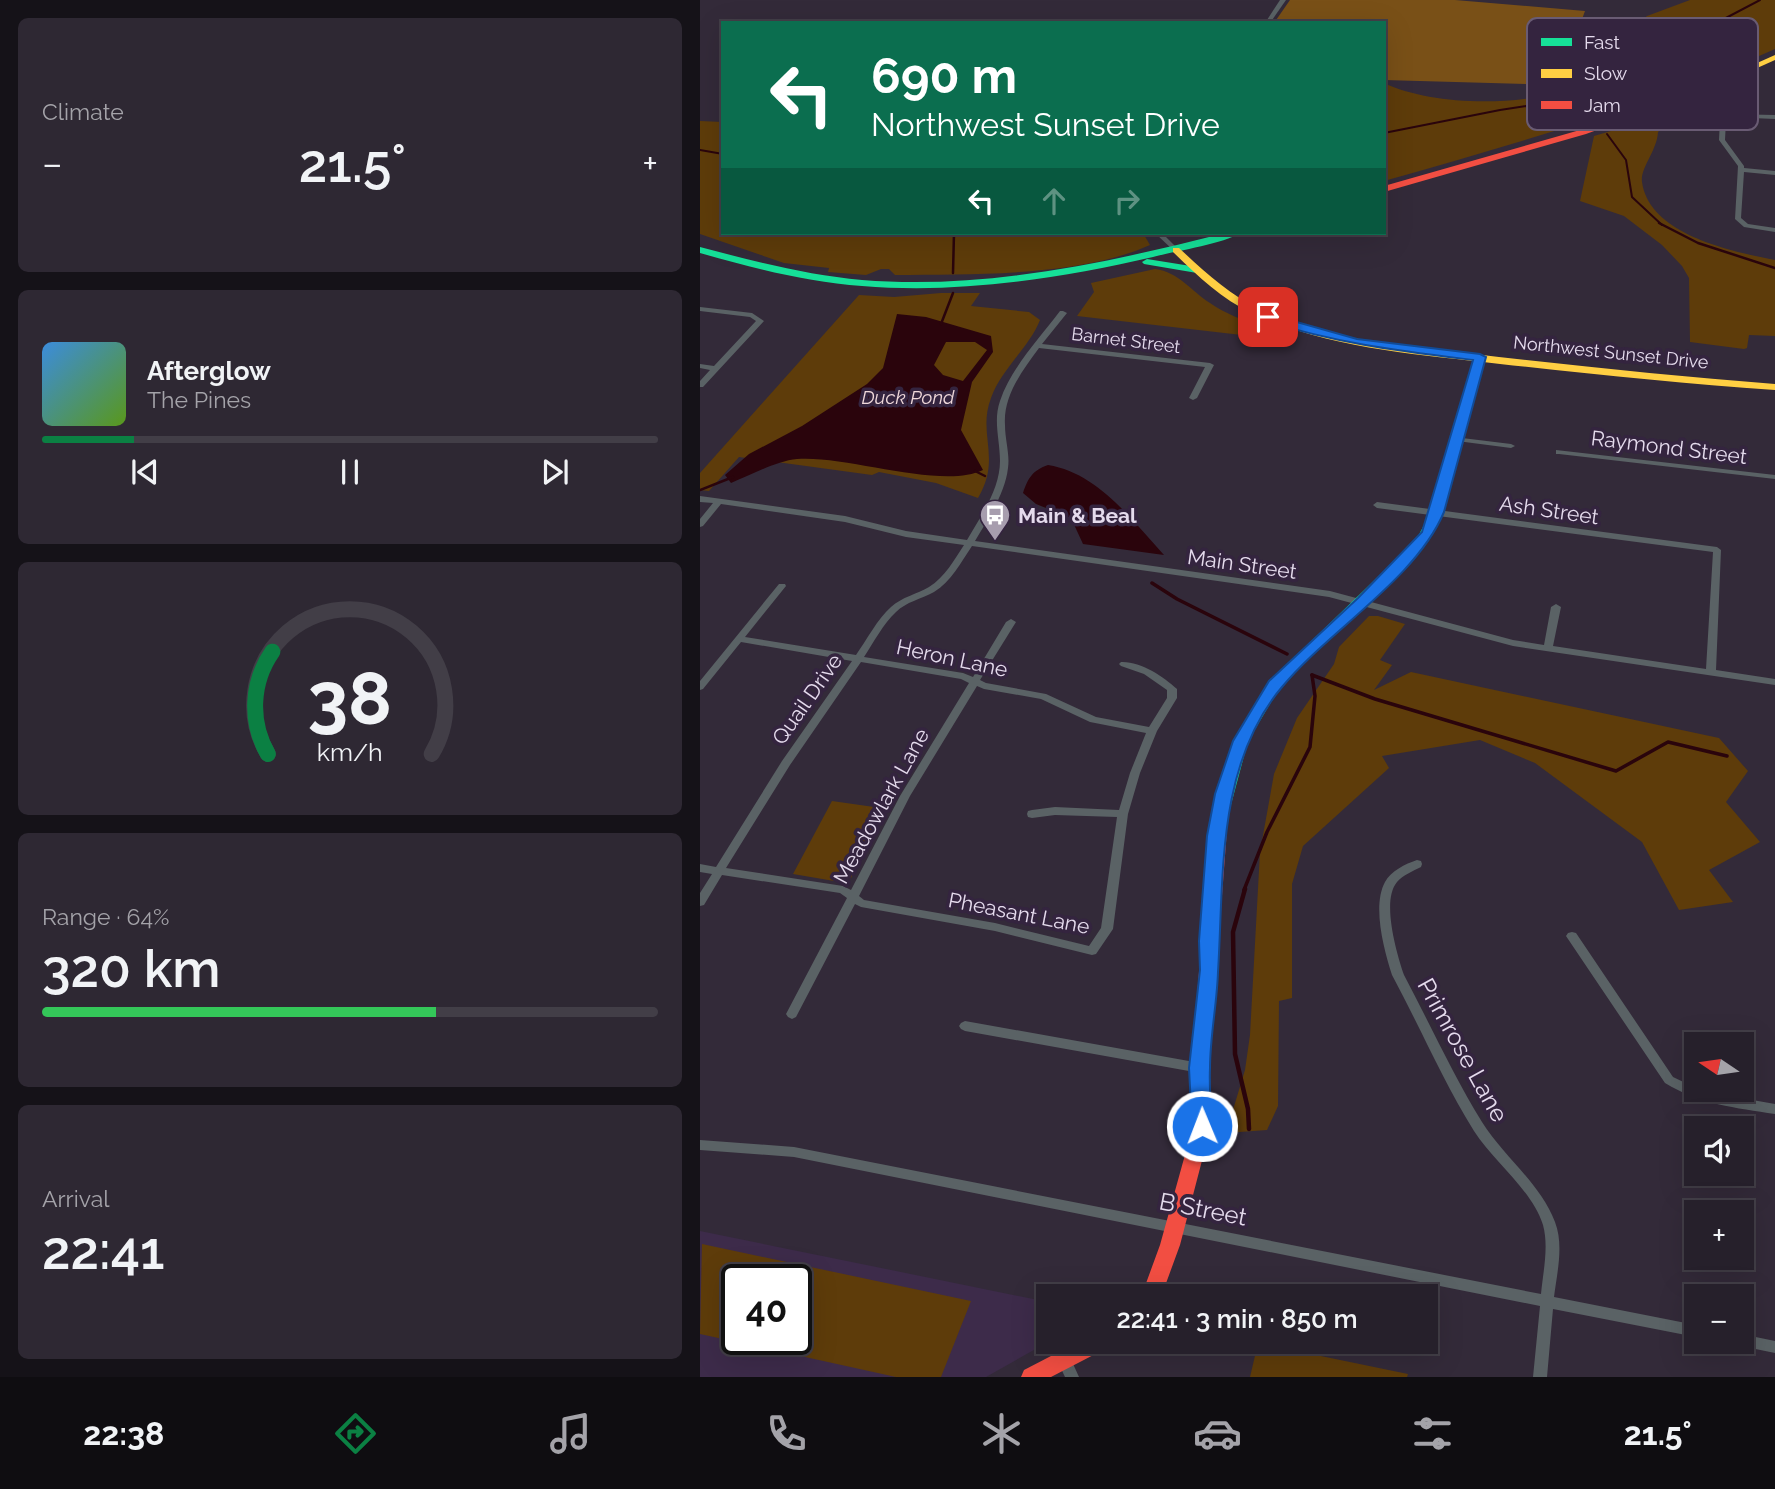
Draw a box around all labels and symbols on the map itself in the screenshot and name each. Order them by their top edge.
legend [1527,18,1758,130]
text: Fast [1584,31,1620,53]
text: Slow [1584,62,1628,84]
text: Jam [1584,94,1621,116]
pin [1238,287,1298,347]
street label: Barnet Street [1070,323,1182,357]
street label: Northwest Sunset Drive [1512,331,1710,373]
water label: Duck Pond [861,386,955,408]
street label: Raymond Street [1590,425,1748,469]
street label: Ash Street [1498,491,1600,529]
bus stop icon: Main & Beal [978,498,1012,542]
place label: Main & Beal [1018,503,1137,528]
street label: Main Street [1186,544,1298,584]
street label: Heron Lane [894,634,1010,682]
street label: Quail Drive [767,649,847,749]
street label: Meadowlark Lane [828,724,934,888]
street label: Pheasant Lane [946,887,1092,939]
street label: Primrose Lane [1412,973,1514,1127]
north arrow [1684,1032,1754,1102]
position arrow [1165,1089,1239,1163]
street label: B Street [1157,1186,1249,1232]
speed limit sign: 40 [721,1264,812,1355]

